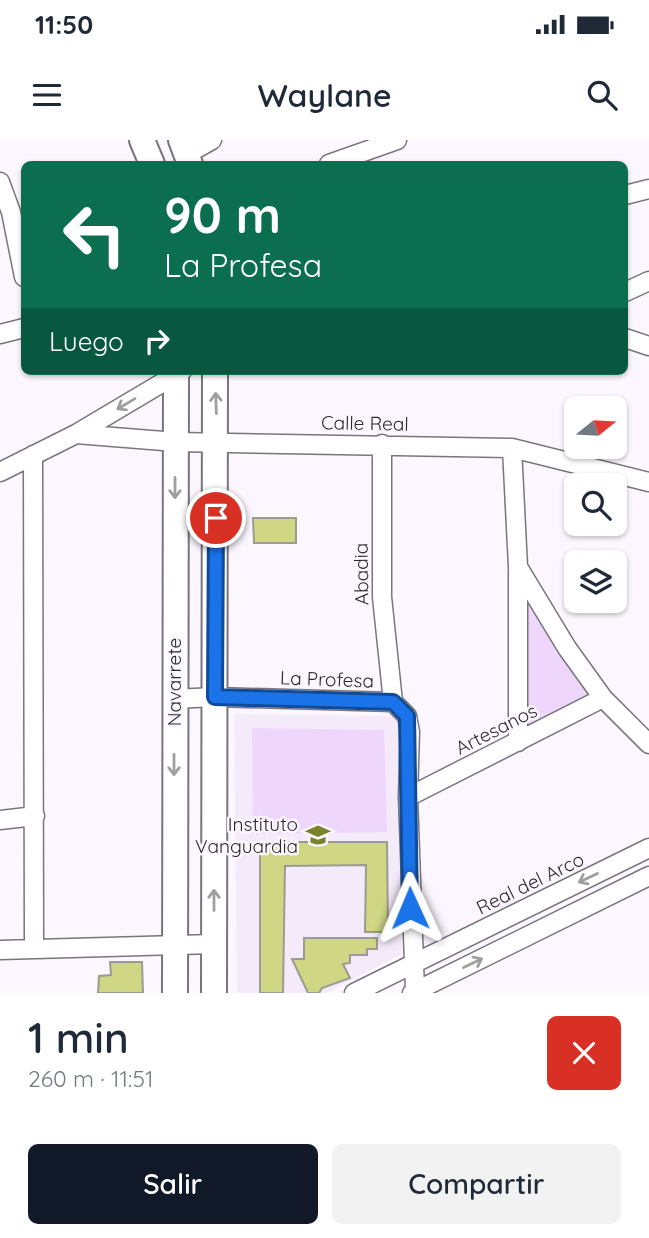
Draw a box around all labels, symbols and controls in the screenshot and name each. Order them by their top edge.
text: 11:50 [35,8,93,41]
text: Waylane [257,75,392,115]
icon: menu [28,76,66,114]
icon: search [583,76,621,114]
text: 90 m [164,184,281,245]
icon: left [49,189,140,280]
text: La Profesa [164,245,322,285]
icon: right [138,322,176,360]
text: Luego [49,325,124,358]
one-way arrow [209,392,222,415]
north arrow [564,396,626,458]
map controls [564,396,627,613]
one-way arrow [116,398,136,412]
street label: Calle Real [321,410,409,436]
button: search [564,473,627,536]
one-way arrow [168,476,182,499]
pin [186,488,246,548]
icon: arrive [197,499,235,537]
street label: Abadia [348,543,374,605]
button: layers [564,550,627,613]
street label: Navarrete [162,638,186,726]
street label: La Profesa [280,665,374,693]
street label: Artesanos [451,698,541,760]
one-way arrow [167,753,181,776]
place label: Instituto Vanguardia [195,812,298,858]
school or university icon: Instituto Vanguardia [304,821,332,849]
street label: Real del Arco [472,847,588,919]
position arrow [373,871,447,945]
one-way arrow [578,871,599,885]
one-way arrow [207,889,221,912]
one-way arrow [462,956,483,970]
text: 1 min [28,1011,129,1064]
button: close [547,1016,621,1090]
text: 260 m · 11:51 [28,1064,153,1093]
button: Salir [28,1144,318,1224]
button: Compartir [332,1144,621,1224]

